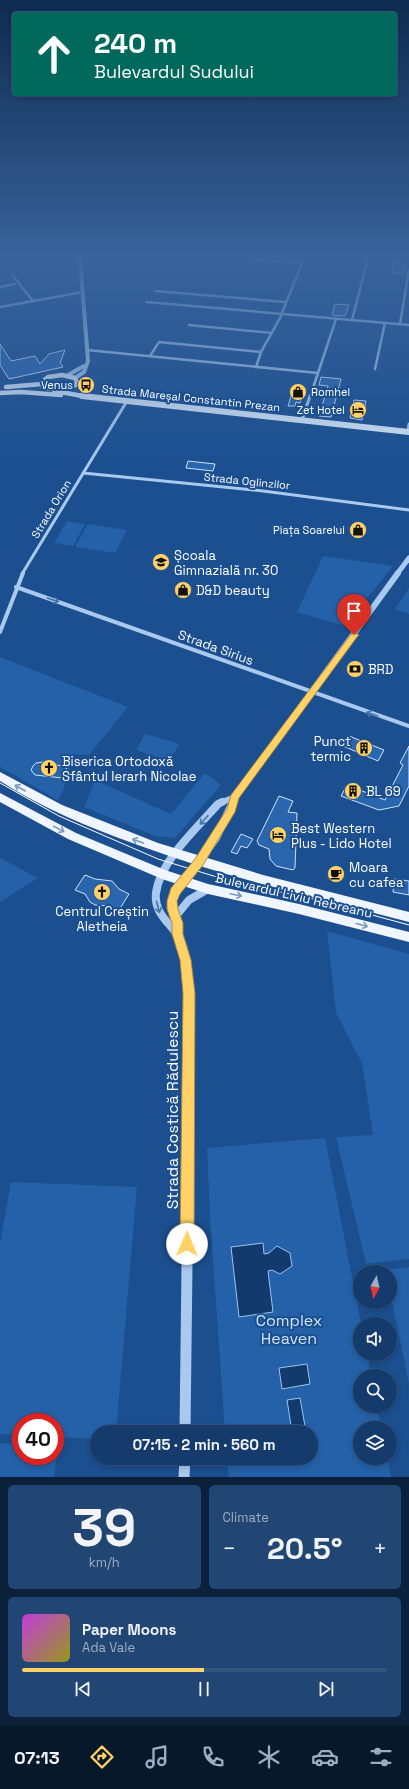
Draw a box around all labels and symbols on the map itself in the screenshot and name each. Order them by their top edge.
bus stop icon: Venus [76,375,96,395]
place label: Venus [41,378,73,392]
street label: Strada Mareșal Constantin Prezan [101,382,281,414]
shop icon: Romhel [288,382,308,402]
place label: Romhel [311,385,350,399]
hotel icon: Zet Hotel [348,400,368,420]
place label: Zet Hotel [297,403,345,417]
street label: Strada Oglinzilor [203,470,291,492]
street label: Strada Orion [28,477,74,541]
shop icon: Piața Soarelui [348,520,368,540]
place label: Piața Soarelui [273,523,345,537]
place label: Școala Gimnazială nr. 30 [174,547,278,579]
school or university icon: Școala Gimnazială nr. 30 [151,552,171,572]
shop icon: D&D beauty [173,580,193,600]
place label: D&D beauty [196,582,270,599]
pin [337,594,371,635]
one-way arrow [46,597,59,604]
street label: Strada Sirius [176,626,256,669]
bank icon: BRD [345,659,365,679]
place label: BRD [368,661,393,678]
one-way arrow [366,709,378,717]
place label: Punct termic [311,733,351,765]
building icon: Punct termic [354,738,374,758]
place label: Biserica Ortodoxă Sfântul Ierarh Nicolae [62,753,196,785]
church icon: Biserica Ortodoxă Sfântul Ierarh Nicolae [39,758,59,778]
building icon: BL 69 [343,781,363,801]
one-way arrow [14,783,26,791]
place label: BL 69 [366,783,401,800]
one-way arrow [199,815,209,825]
place label: Best Western Plus - Lido Hotel [291,820,392,852]
one-way arrow [53,825,65,833]
hotel icon: Best Western Plus - Lido Hotel [268,825,288,845]
one-way arrow [132,836,144,844]
place label: Moara cu cafea [349,859,404,891]
cafe icon: Moara cu cafea [326,864,346,884]
street label: Bulevardul Liviu Rebreanu [214,869,374,922]
church icon: Centrul Creștin Aletheia [92,882,112,902]
one-way arrow [229,891,242,899]
one-way arrow [155,900,162,913]
place label: Centrul Creștin Aletheia [55,903,149,935]
one-way arrow [356,922,369,929]
street label: Strada Costică Rădulescu [162,1011,183,1209]
position arrow [166,1223,208,1265]
north arrow [353,1265,397,1309]
park label: Complex Heaven [256,1310,322,1349]
speed limit sign: 40 [12,1413,64,1465]

